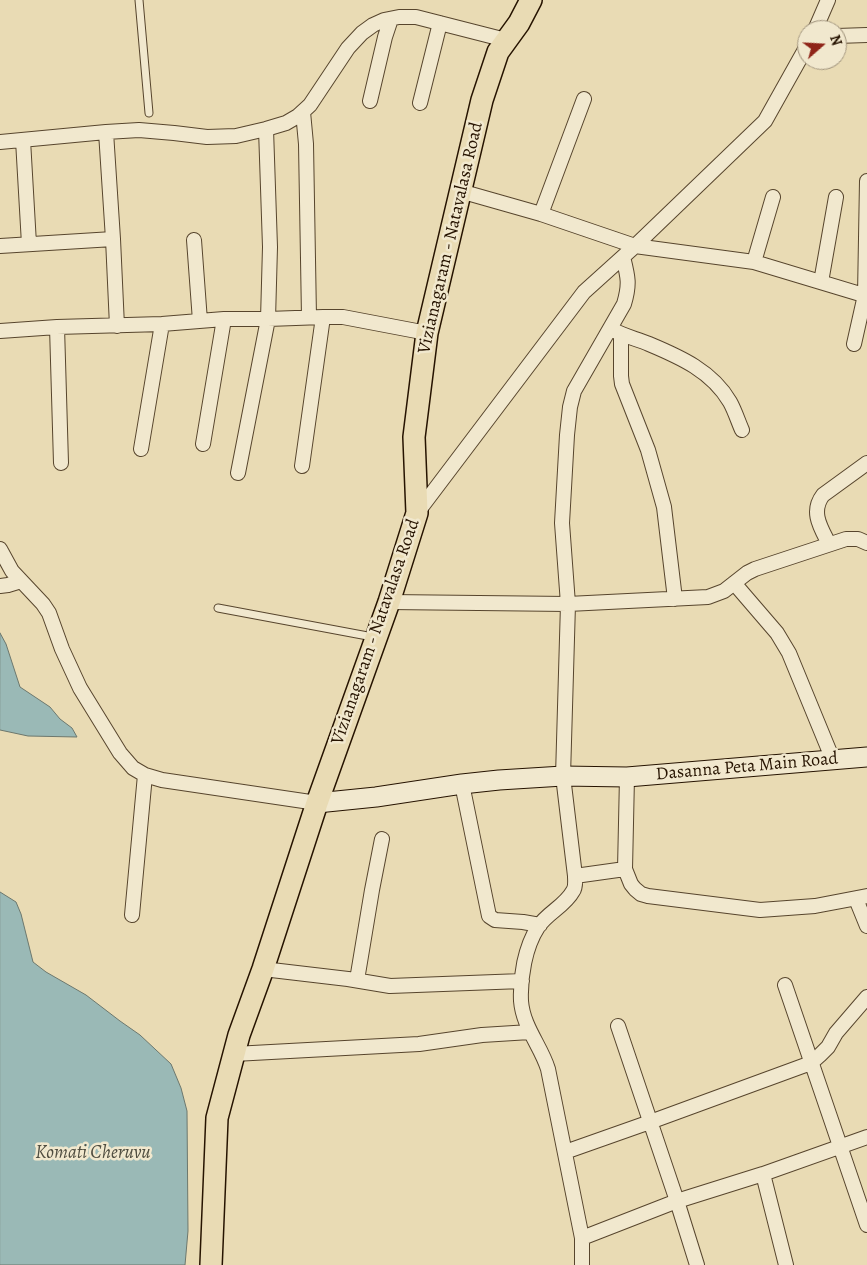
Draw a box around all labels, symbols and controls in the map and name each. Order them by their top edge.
north arrow [797,20,847,70]
text: N [825,32,846,48]
street label: Vizianagaram - Natavalasa Road [414,120,488,356]
street label: Vizianagaram - Natavalasa Road [327,516,425,748]
street label: Dasanna Peta Main Road [655,748,839,786]
water label: Komati Cheruvu [35,1142,151,1164]

